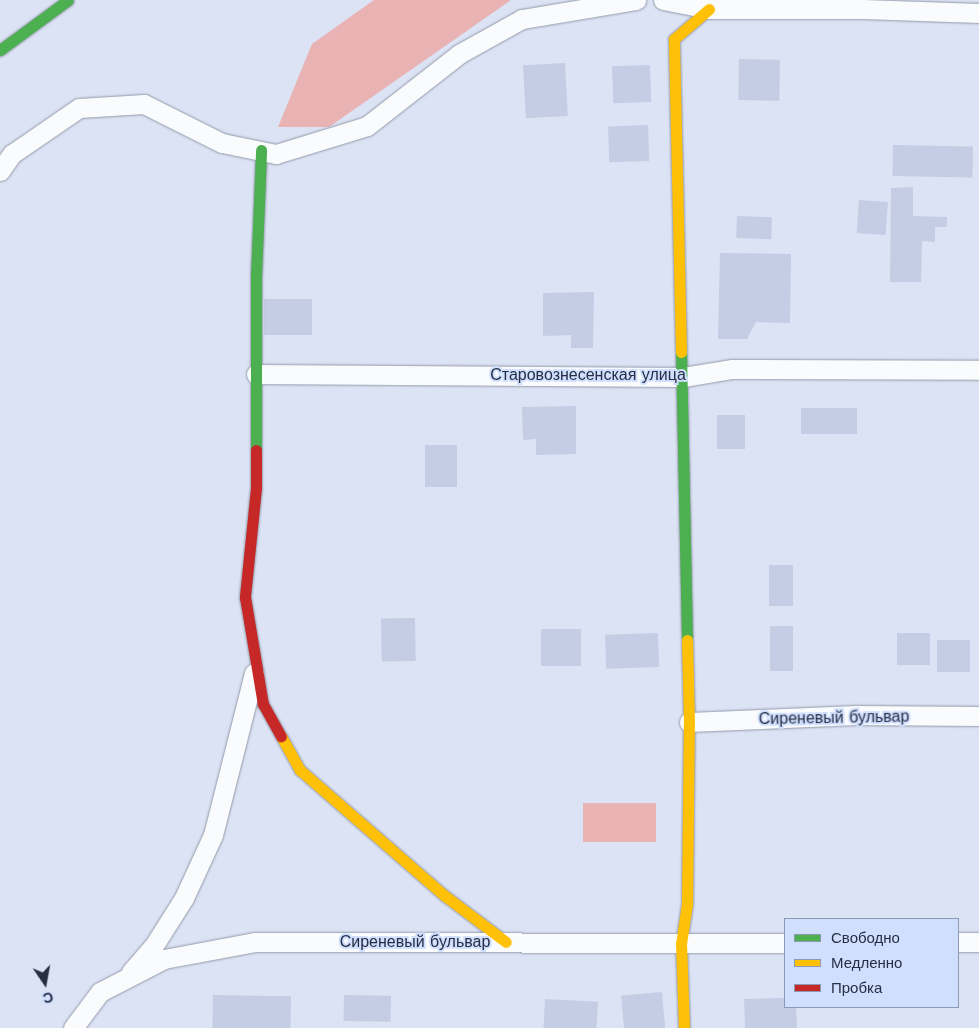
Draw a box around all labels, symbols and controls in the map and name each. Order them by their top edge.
street label: Старовознесенская улица [490,365,686,385]
street label: Сиреневый бульвар [759,707,909,729]
legend [784,918,959,1008]
text: Свободно [831,929,900,947]
street label: Сиреневый бульвар [340,932,490,952]
text: Медленно [831,954,902,972]
north arrow [20,958,70,1008]
text: Пробка [831,979,882,997]
text: С [42,989,55,1007]

